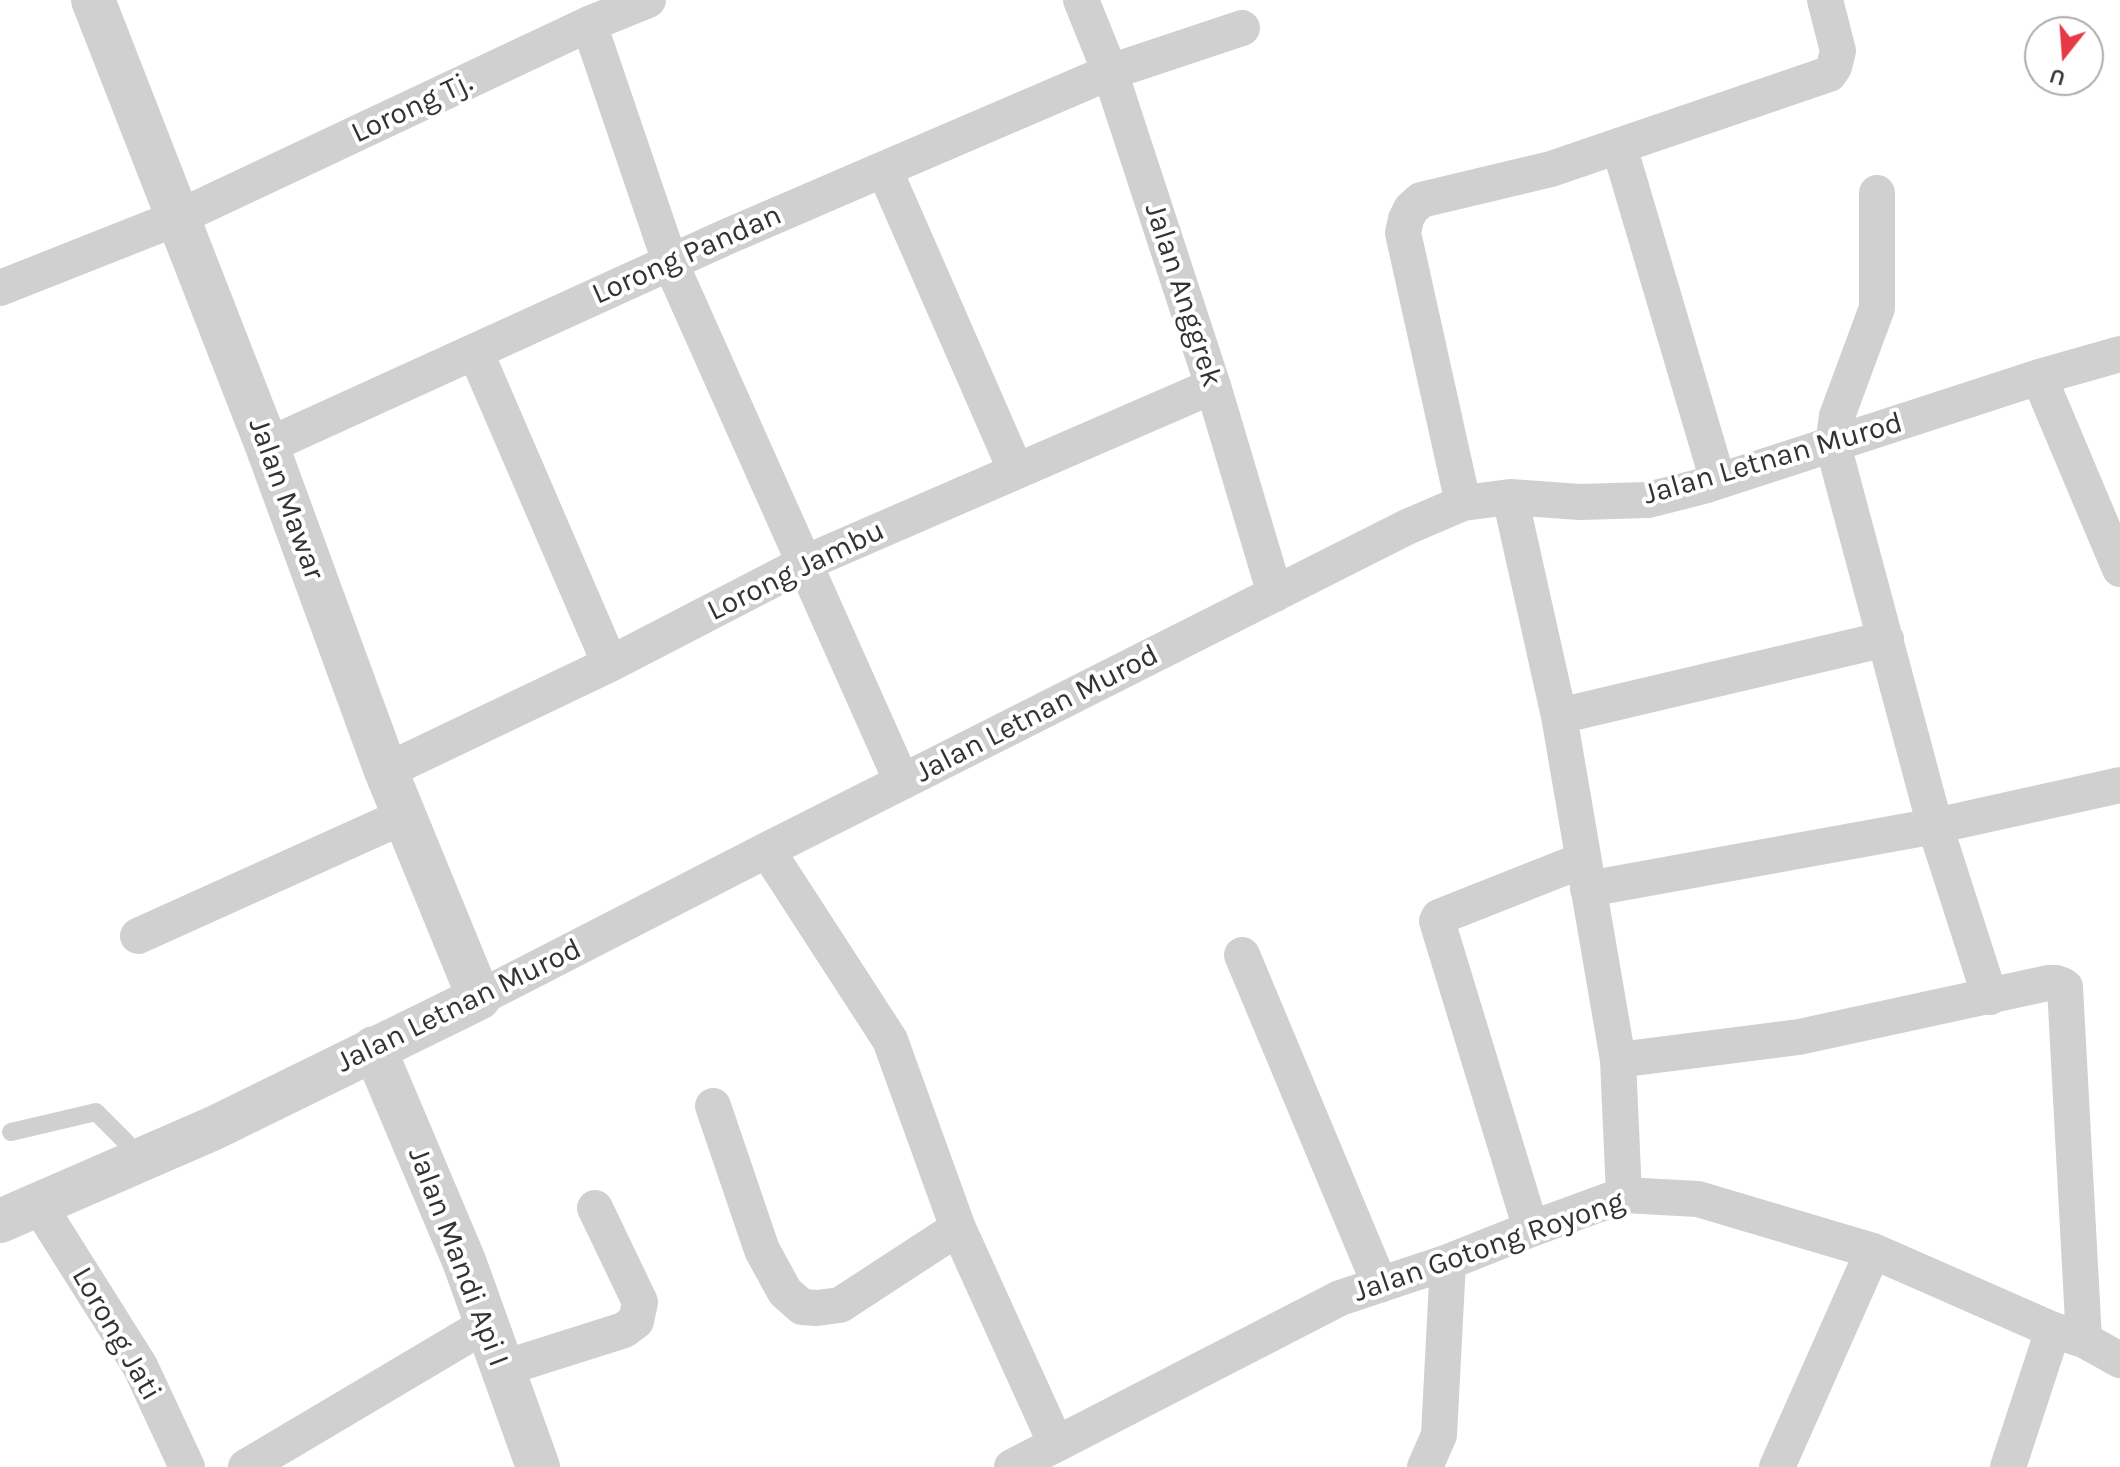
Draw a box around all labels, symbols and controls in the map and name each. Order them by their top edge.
north arrow [2024,16,2104,96]
text: U [2047,62,2069,92]
street label: Lorong Tj. [346,64,478,152]
street label: Lorong Pandan [587,197,787,313]
street label: Jalan Anggrek [1136,199,1230,391]
street label: Jalan Letnan Murod [1639,405,1907,513]
street label: Jalan Mawar [240,413,332,585]
street label: Lorong Jambu [702,513,890,629]
street label: Jalan Letnan Murod [909,637,1165,791]
street label: Jalan Letnan Murod [331,931,587,1081]
street label: Jalan Mandi Api I [400,1142,516,1372]
street label: Jalan Gotong Royong [1349,1184,1629,1310]
street label: Lorong Jati [63,1261,169,1407]

